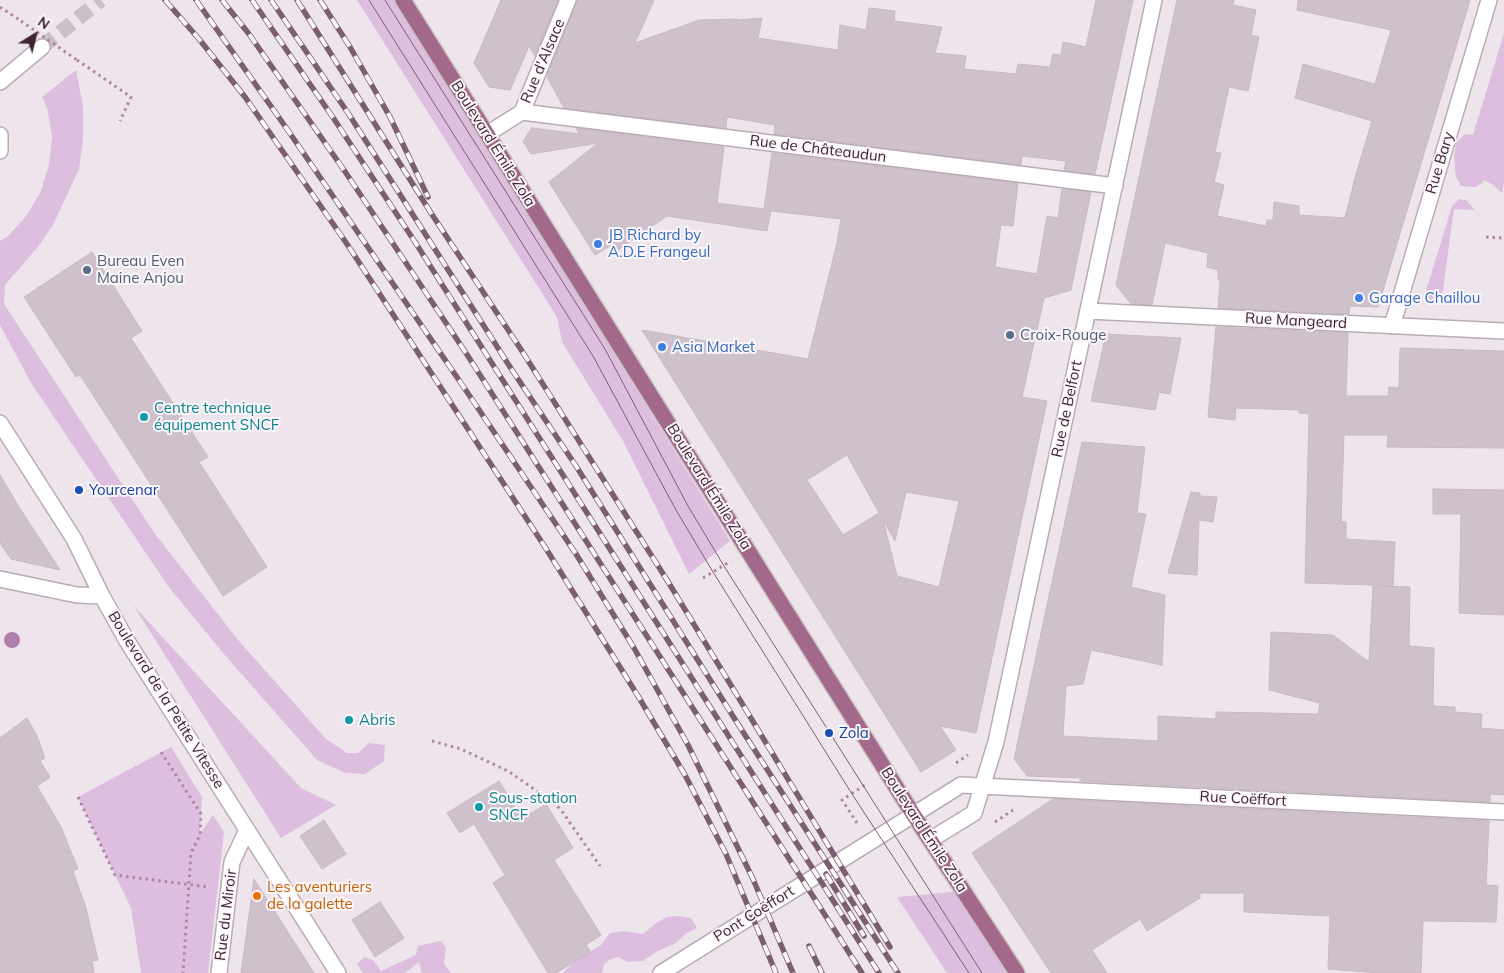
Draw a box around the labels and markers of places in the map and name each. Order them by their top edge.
place label: JB Richard by A.D.E Frangeul [608,226,710,261]
marker: JB Richard by A.D.E Frangeul [592,238,604,250]
place label: Bureau Even Maine Anjou [97,252,184,287]
marker: Bureau Even Maine Anjou [81,264,93,276]
place label: Garage Chaillou [1369,289,1480,307]
marker: Garage Chaillou [1353,292,1365,304]
place label: Croix-Rouge [1020,326,1106,344]
marker: Croix-Rouge [1004,329,1016,341]
place label: Asia Market [672,338,755,356]
marker: Asia Market [656,341,668,353]
place label: Centre technique équipement SNCF [154,399,279,434]
marker: Centre technique équipement SNCF [138,411,150,423]
place label: Yourcenar [89,481,158,499]
marker: Yourcenar [73,484,85,496]
place label: Abris [359,711,395,729]
marker: Abris [343,714,355,726]
place label: Zola [839,724,869,742]
marker: Zola [823,727,835,739]
place label: Sous-station SNCF [489,789,577,824]
marker: Sous-station SNCF [473,801,485,813]
place label: Les aventuriers de la galette [267,878,372,913]
marker: Les aventuriers de la galette [251,890,263,902]

